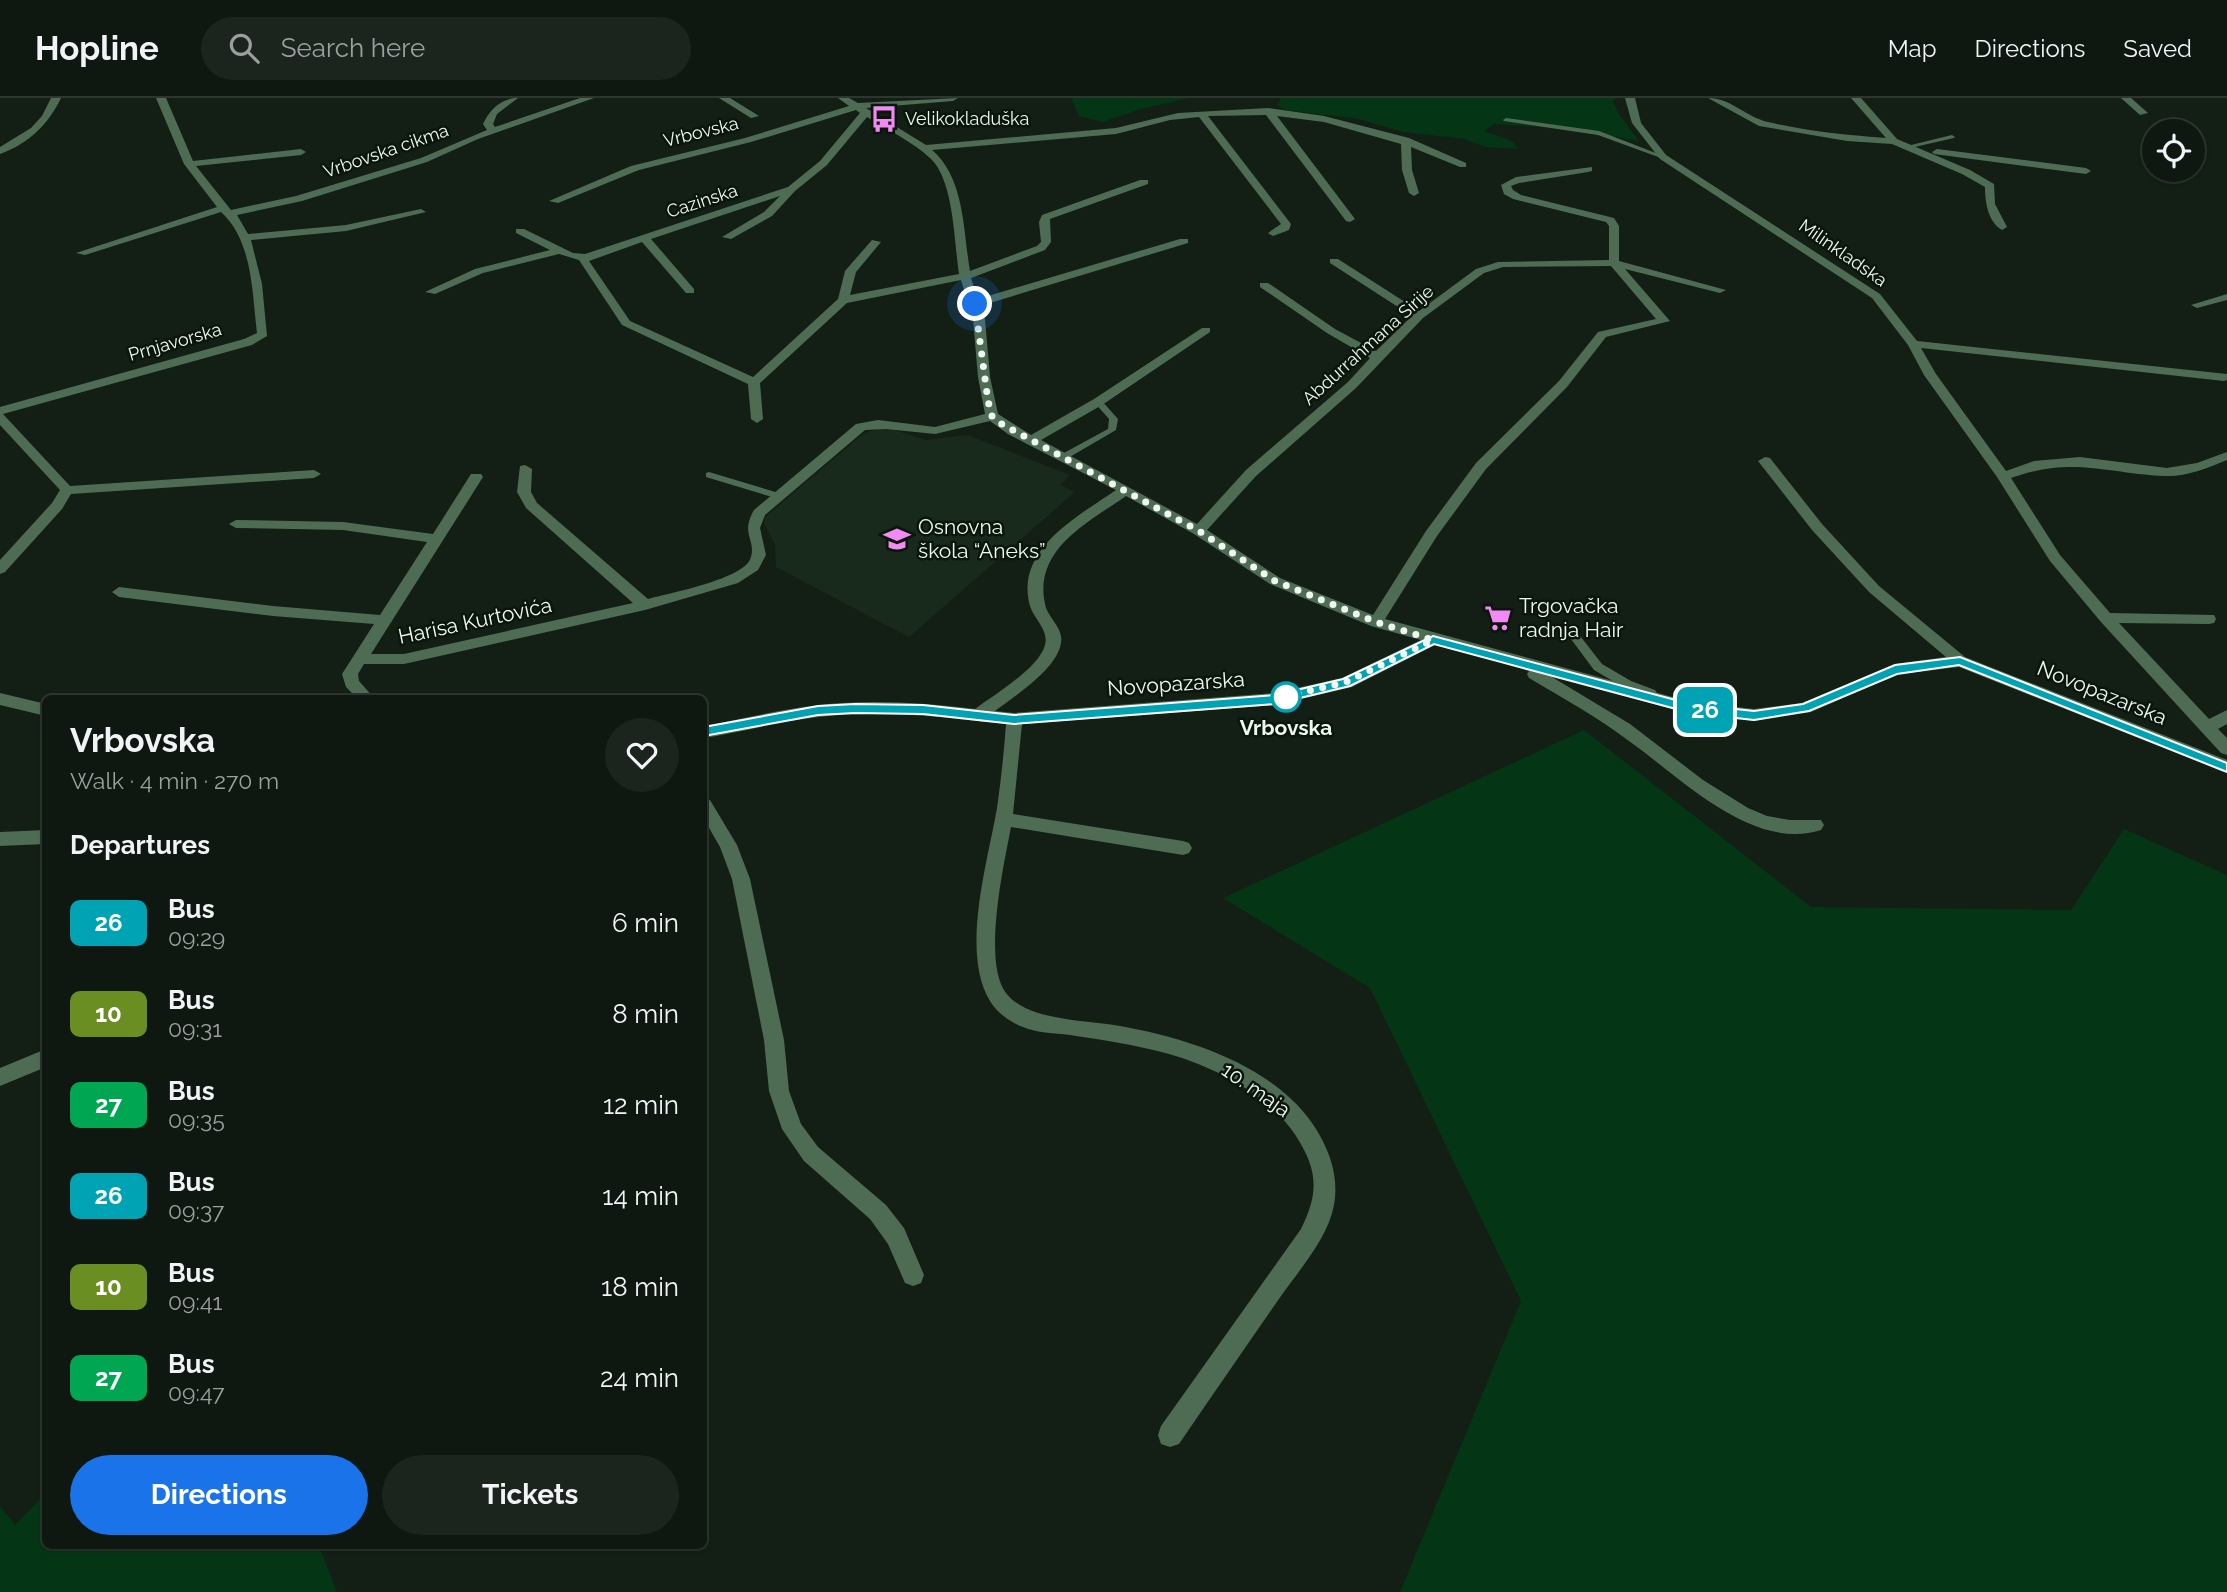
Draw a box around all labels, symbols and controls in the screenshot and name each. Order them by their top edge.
search box [201,17,691,80]
text: Hopline [35,29,159,68]
icon: search [225,29,263,67]
text: Search here [281,33,425,63]
text: Map [1888,34,1937,63]
text: Directions [1975,34,2085,63]
text: Saved [2123,34,2192,63]
bus stop icon: Velikokladuška [869,104,899,134]
place label: Velikokladuška [905,108,1029,129]
street label: Vrbovska [661,112,741,151]
street label: Vrbovska cikma [321,119,451,182]
map controls [2142,119,2205,182]
button: locate [2142,119,2205,182]
street label: Cazinska [664,179,740,222]
street label: Milinkladska [1795,215,1891,291]
street label: Abdurrahmana Sirije [1298,280,1438,409]
your location [957,286,992,321]
street label: Prnjavorska [126,318,224,365]
place label: Osnovna škola “Aneks” [918,514,1046,563]
school or university icon: Osnovna škola “Aneks” [882,524,912,554]
street label: Harisa Kurtovića [396,592,554,649]
place label: Trgovačka radnja Hair [1519,593,1624,642]
supermarket icon: Trgovačka radnja Hair [1483,603,1513,633]
street label: Novopazarska [2034,655,2171,730]
street label: Novopazarska [1106,666,1246,701]
marker: Vrbovska [1271,682,1301,712]
line badge: 26 [1674,687,1736,733]
text: 26 [1691,695,1719,724]
place label: Vrbovska [1240,715,1332,740]
button: heart [605,718,679,792]
text: Vrbovska [70,721,215,760]
text: Walk · 4 min · 270 m [70,767,279,794]
text: Departures [70,830,210,860]
text: Bus [168,894,215,924]
text: 26 [94,908,123,937]
text: 6 min [612,908,679,938]
text: 09:29 [168,924,225,951]
text: Bus [168,985,215,1015]
text: 10 [95,999,122,1028]
text: 8 min [612,999,679,1029]
text: 09:31 [168,1015,222,1042]
street label: 10. maja [1217,1057,1295,1122]
text: Bus [168,1076,215,1106]
text: 27 [95,1090,122,1119]
text: 12 min [603,1090,679,1120]
text: 09:35 [168,1106,225,1133]
text: Bus [168,1167,215,1197]
text: 26 [94,1181,123,1210]
text: 14 min [602,1181,679,1211]
text: 09:37 [168,1197,224,1224]
text: Bus [168,1258,215,1288]
text: 10 [95,1272,122,1301]
text: 18 min [601,1272,679,1302]
text: 09:41 [168,1288,222,1315]
text: Bus [168,1349,215,1379]
text: 27 [95,1363,122,1392]
text: 24 min [600,1363,679,1393]
text: 09:47 [168,1379,225,1406]
button: Directions [70,1455,368,1535]
button: Tickets [382,1455,679,1535]

